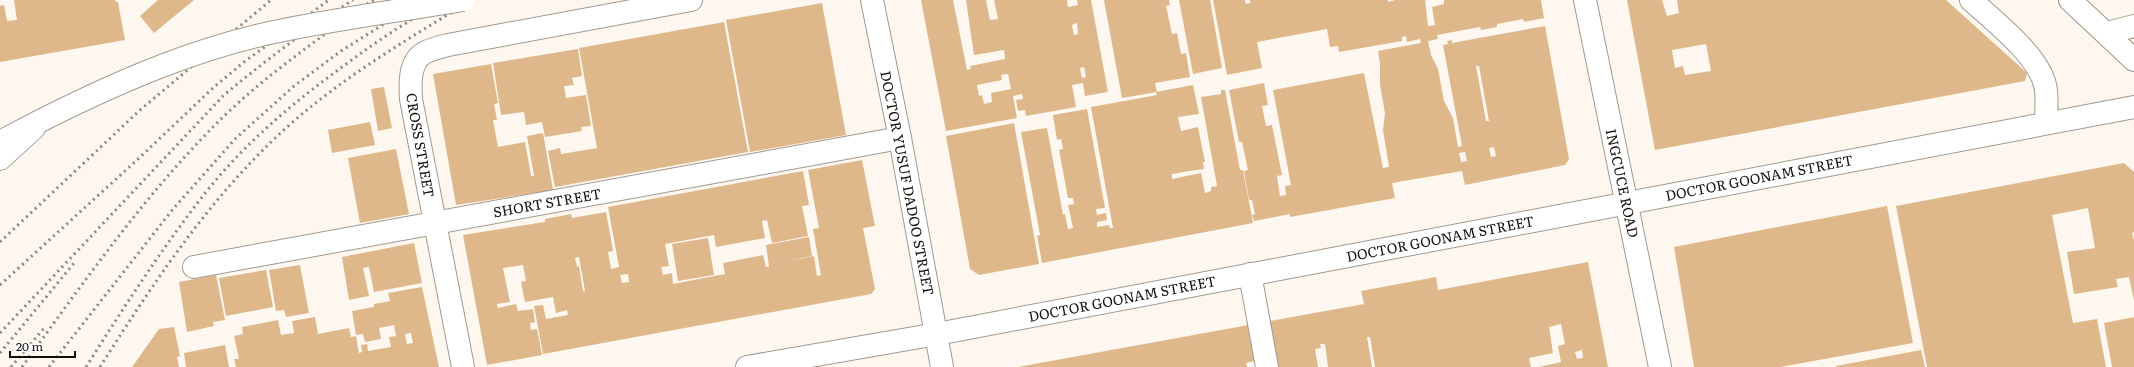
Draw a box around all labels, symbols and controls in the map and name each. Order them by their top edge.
street label: DOCTOR YUSUF DADOO STREET [876,69,940,297]
street label: CROSS STREET [402,91,440,199]
street label: INGCUCE ROAD [1602,127,1644,240]
street label: DOCTOR GOONAM STREET [1663,149,1855,205]
street label: SHORT STREET [491,183,603,221]
street label: DOCTOR GOONAM STREET [1344,210,1536,266]
street label: DOCTOR GOONAM STREET [1026,270,1218,326]
scale bar [10,333,75,359]
text: 20 m [16,337,43,355]

